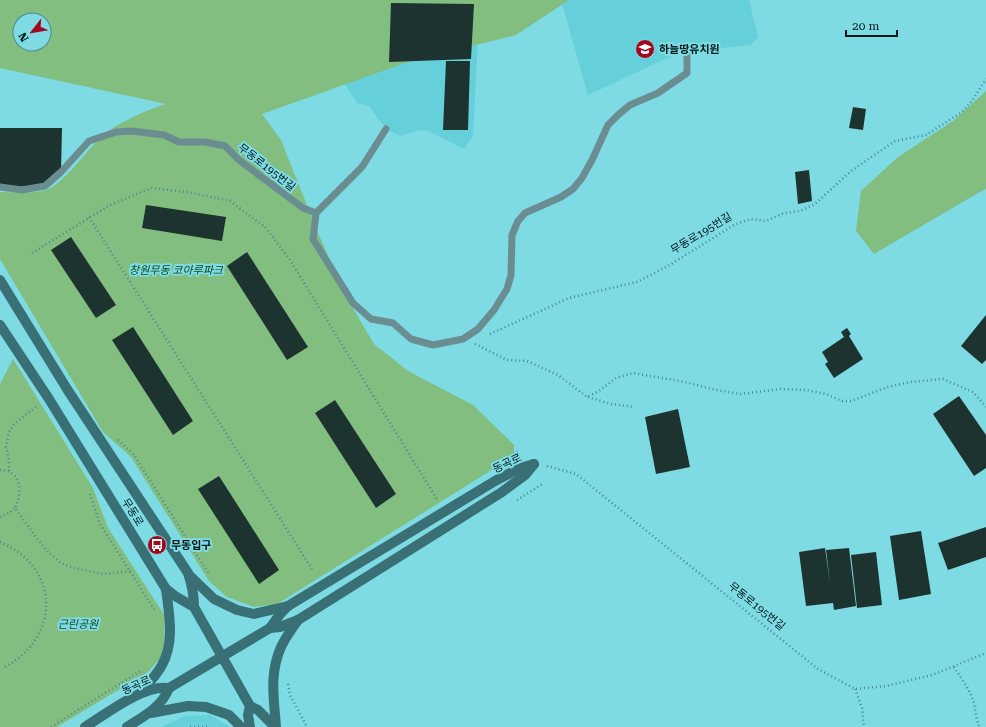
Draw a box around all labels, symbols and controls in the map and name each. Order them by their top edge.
north arrow [12,12,52,52]
scale bar [846,12,897,38]
text: 20 m [852,19,879,33]
text: N [16,29,32,44]
school or university icon: 하늘땅유치원 [634,38,656,60]
place label: 하늘땅유치원 [659,43,720,56]
street label: 무동로195번길 [235,141,298,194]
street label: 무동로195번길 [668,210,734,257]
park label: 창원무동 코아루파크 [129,264,224,277]
street label: 동곡로 [491,451,524,476]
street label: 무동로 [119,496,146,529]
bus stop icon: 무동입구 [146,534,168,556]
place label: 무동입구 [171,539,211,552]
street label: 무동로195번길 [726,580,788,633]
park label: 근린공원 [58,618,99,631]
street label: 동곡로 [120,673,153,698]

